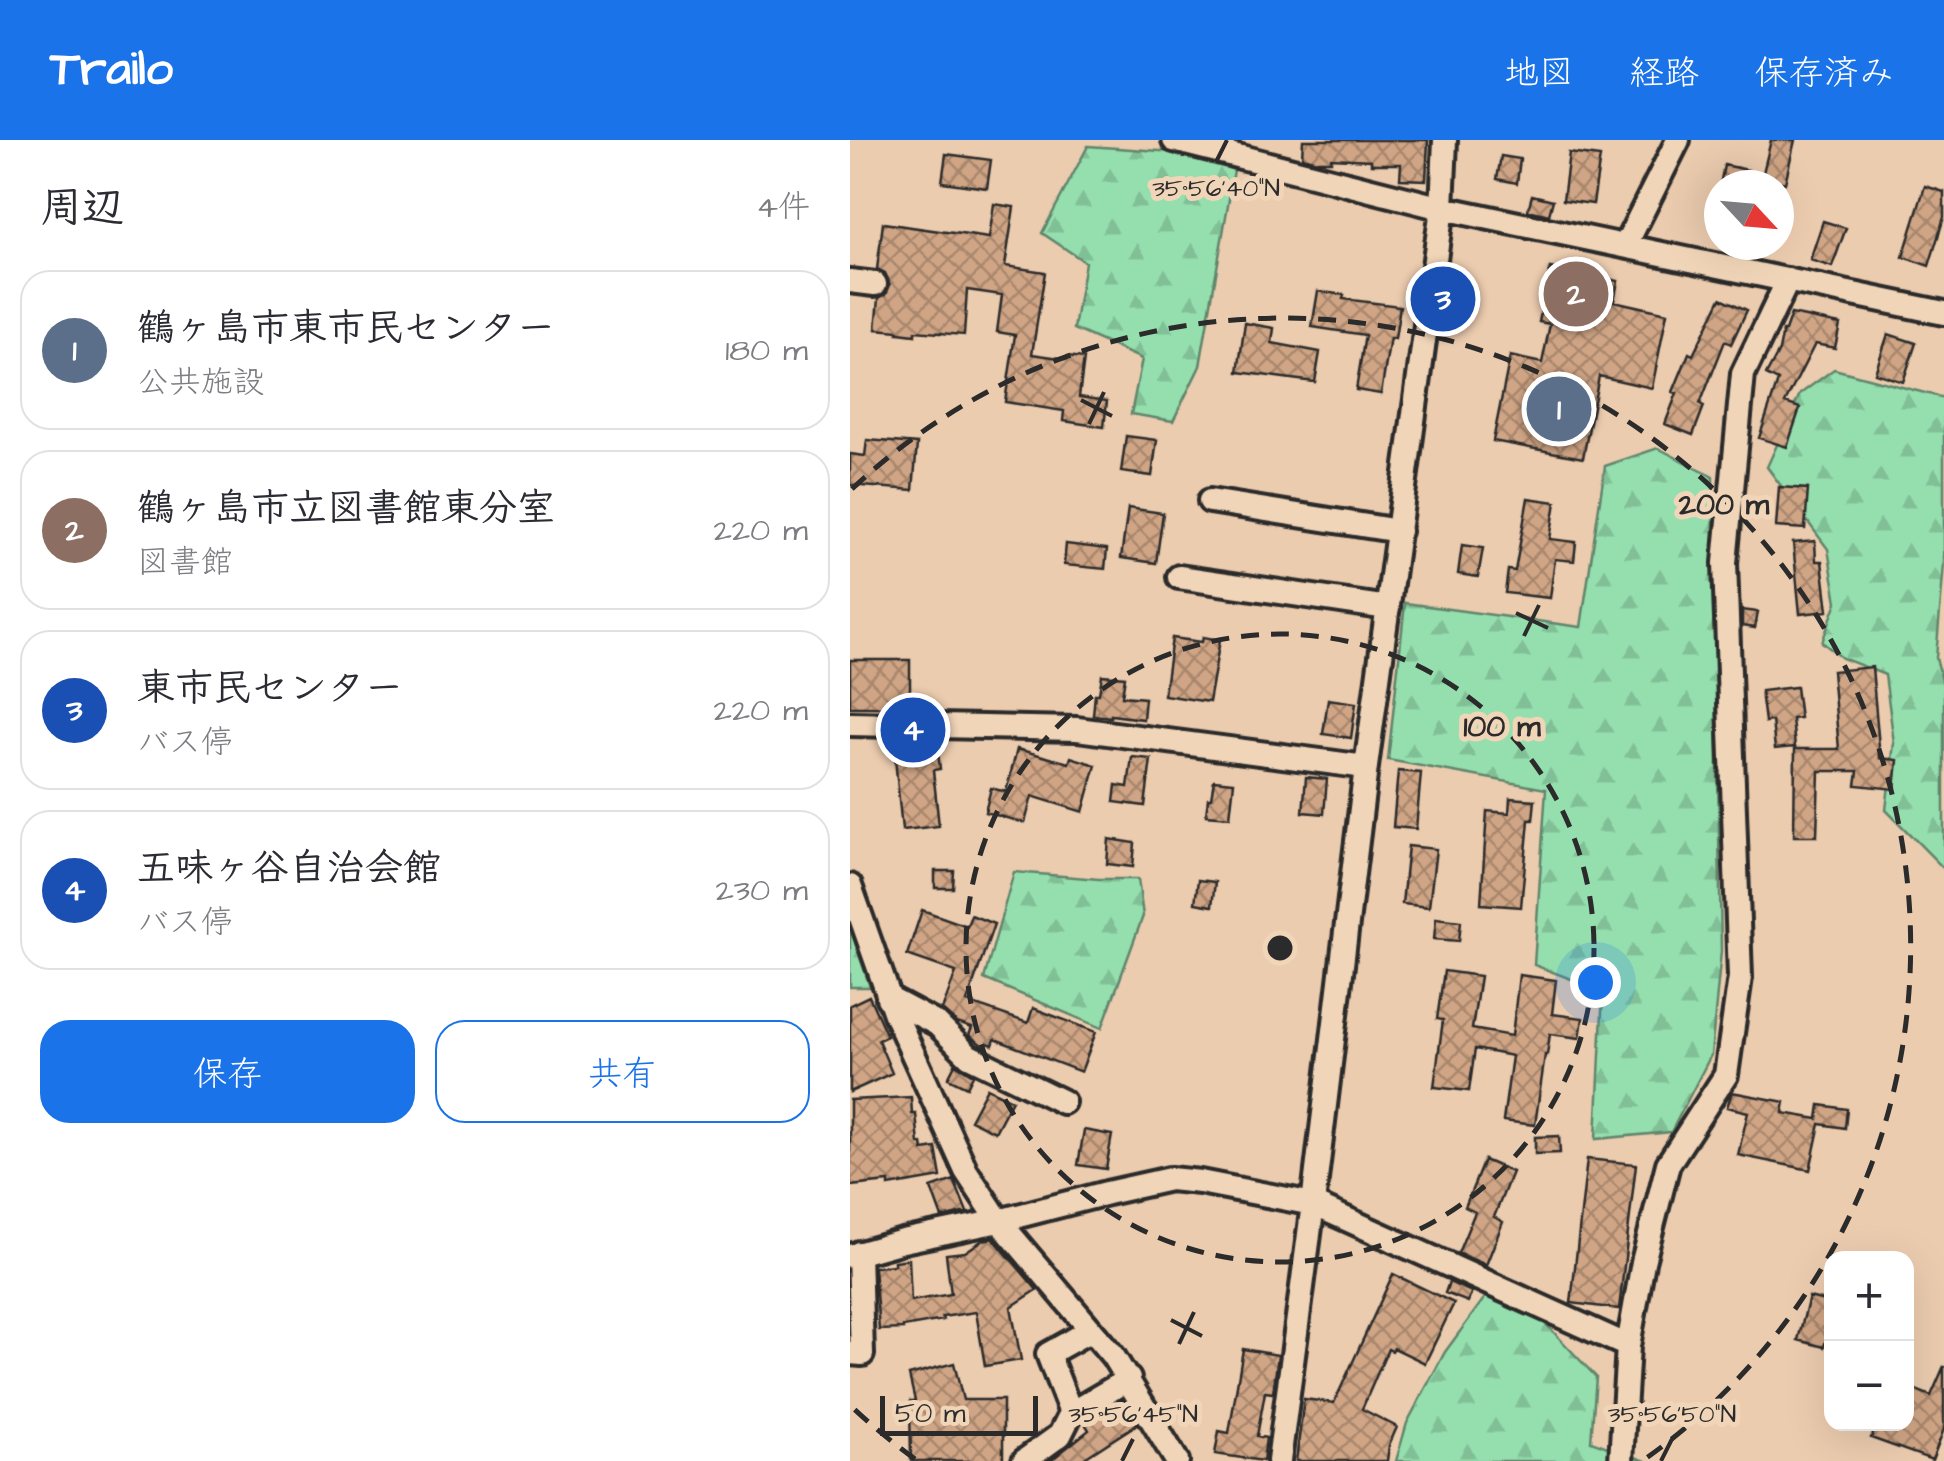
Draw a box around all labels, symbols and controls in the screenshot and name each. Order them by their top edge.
text: Trailo [50,37,173,103]
text: 地図 [1504,49,1574,98]
text: 経路 [1629,49,1699,98]
text: 保存済み [1754,49,1894,98]
north arrow [1704,170,1794,260]
text: 35°56'40"N [1152,171,1280,206]
text: 周辺 [40,180,124,238]
text: 4件 [756,185,810,230]
pin: 2 [1544,256,1608,332]
pin: 3 [1410,262,1476,336]
text: 鶴ヶ島市東市民センター [137,303,555,355]
text: 1 [72,328,77,373]
text: 180 m [725,328,808,373]
text: 公共施設 [137,360,265,405]
pin: 1 [1526,372,1592,446]
text: 鶴ヶ島市立図書館東分室 [137,483,555,535]
text: 200 m [1678,484,1770,526]
text: 2 [65,508,84,553]
text: 220 m [713,508,808,553]
text: 図書館 [137,540,233,585]
text: 東市民センター [137,663,403,715]
text: 3 [66,688,83,733]
text: 220 m [713,688,808,733]
pin: 4 [880,692,946,768]
text: 100 m [1463,706,1541,748]
text: バス停 [137,720,233,765]
text: 五味ヶ谷自治会館 [137,843,441,895]
text: 4 [64,868,85,913]
text: 230 m [716,868,808,913]
text: バス停 [137,900,233,945]
centre of rings [1262,930,1298,966]
your location [1570,957,1621,1008]
button: 保存 [40,1020,415,1123]
button: 共有 [435,1020,810,1123]
map controls [1824,1251,1914,1431]
button: + [1824,1251,1914,1341]
button: − [1824,1341,1914,1431]
scale bar [880,1391,1038,1436]
text: 50 m [895,1394,966,1433]
text: 35°56'45"N [1068,1397,1198,1432]
text: 35°56'50"N [1608,1397,1736,1432]

